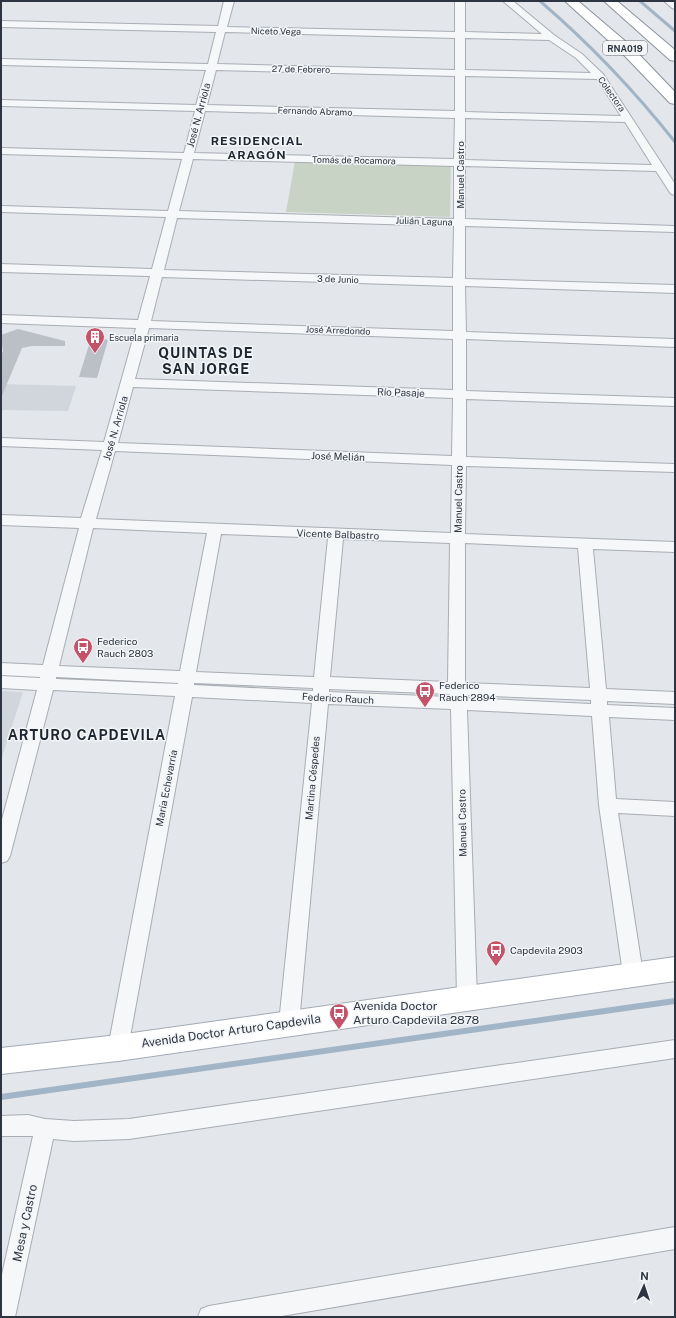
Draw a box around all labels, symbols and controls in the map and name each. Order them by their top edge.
street label: Niceto Vega [251,25,301,37]
road number: RNA019 [603,41,647,55]
street label: 27 de Febrero [272,63,330,75]
street label: Colectora [596,74,628,114]
street label: José N. Arriola [184,81,212,149]
street label: Fernando Abramo [277,104,353,118]
district label: RESIDENCIAL ARAGÓN [211,134,303,162]
street label: Manuel Castro [454,141,466,209]
street label: Tomás de Rocamora [312,154,396,166]
street label: Julián Laguna [395,215,453,227]
street label: 3 de Junio [317,273,359,285]
street label: José Arredondo [305,323,371,337]
building icon: Escuela primaria [84,326,106,354]
place label: Escuela primaria [109,332,179,343]
district label: QUINTAS DE SAN JORGE [158,345,254,377]
street label: Río Pasaje [377,385,425,399]
street label: José N. Arriola [100,394,130,462]
street label: José Melián [311,449,365,463]
street label: Manuel Castro [451,465,465,533]
street label: Vicente Balbastro [297,527,380,541]
place label: Federico Rauch 2803 [97,635,153,659]
bus stop icon: Federico Rauch 2803 [72,636,94,664]
place label: Federico Rauch 2894 [439,679,495,703]
bus stop icon: Federico Rauch 2894 [414,680,436,708]
street label: Federico Rauch [302,690,375,706]
district label: ARTURO CAPDEVILA [8,727,166,743]
street label: Martina Céspedes [302,736,322,820]
street label: María Echevarría [153,749,179,827]
street label: Manuel Castro [455,789,469,857]
bus stop icon: Capdevila 2903 [485,939,507,967]
place label: Capdevila 2903 [510,944,583,956]
place label: Avenida Doctor Arturo Capdevila 2878 [353,999,480,1027]
bus stop icon: Avenida Doctor Arturo Capdevila 2878 [328,1002,350,1030]
street label: Avenida Doctor Arturo Capdevila [140,1011,322,1051]
street label: Mesa y Castro [10,1183,40,1263]
north arrow [624,1266,664,1306]
text: N [640,1270,649,1282]

